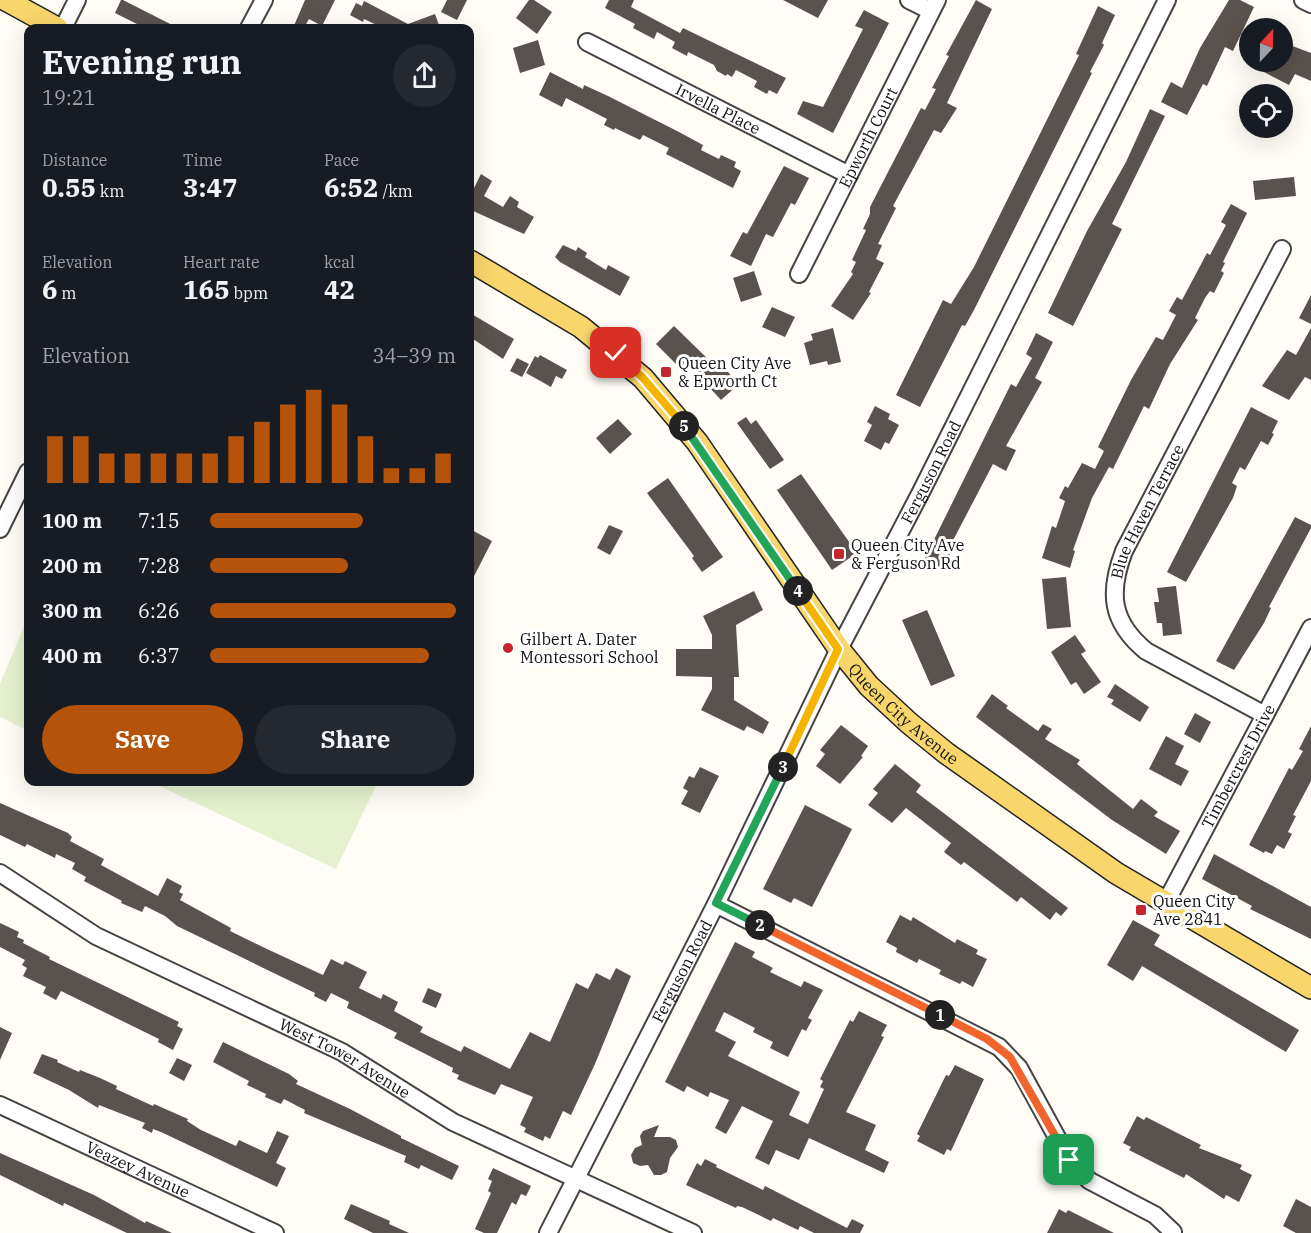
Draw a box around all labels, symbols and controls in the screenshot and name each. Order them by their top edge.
north arrow [1239,18,1293,72]
map controls [1239,18,1293,138]
text: Evening run [42,40,242,83]
button: share [393,44,456,107]
street label: Irvella Place [672,79,764,138]
street label: Epworth Court [834,83,902,191]
text: 19:21 [42,84,96,111]
button: locate [1239,84,1293,138]
text: Distance [42,150,107,170]
text: Time [183,150,222,170]
text: Pace [324,150,359,170]
text: 0.55 [42,170,96,204]
text: 3:47 [183,170,238,204]
text: 6:52 [324,170,379,204]
text: km [96,181,124,201]
text: /km [379,181,413,201]
text: Elevation [42,252,112,272]
text: Heart rate [183,252,260,272]
text: kcal [324,252,355,272]
text: 6 [42,272,58,306]
text: 165 [183,272,230,306]
text: 42 [324,272,355,306]
text: m [58,283,77,303]
text: bpm [230,283,268,303]
pin [590,327,641,378]
icon: check [599,336,632,369]
text: Elevation [42,342,130,369]
text: 34–39 m [373,342,456,369]
place label: Queen City Ave & Epworth Ct [678,353,791,391]
marker: Queen City Ave & Epworth Ct [659,365,673,379]
pin: 5 [669,411,699,441]
text: 5 [679,416,689,436]
street label: Ferguson Road [896,417,965,527]
street label: Blue Haven Terrace [1106,441,1188,581]
text: 100 m [42,507,102,534]
text: 7:15 [138,507,180,534]
place label: Queen City Ave & Ferguson Rd [851,535,964,573]
marker: Queen City Ave & Ferguson Rd [832,547,846,561]
text: 200 m [42,552,102,579]
text: 7:28 [138,552,180,579]
pin: 4 [783,576,813,606]
text: 4 [793,581,803,601]
text: 300 m [42,597,102,624]
text: 6:26 [138,597,180,624]
place label: Gilbert A. Dater Montessori School [520,629,659,667]
marker: Gilbert A. Dater Montessori School [501,641,515,655]
text: 400 m [42,642,102,669]
text: 6:37 [138,642,180,669]
street label: Queen City Avenue [844,659,962,769]
street label: Timbercrest Drive [1197,701,1279,832]
button: Save [42,705,243,774]
button: Share [255,705,456,774]
pin: 3 [768,752,798,782]
text: 3 [778,757,788,777]
place label: Queen City Ave 2841 [1153,891,1236,929]
marker: Queen City Ave 2841 [1134,903,1148,917]
pin: 2 [745,910,775,940]
text: 2 [755,915,765,935]
street label: Ferguson Road [647,916,716,1026]
pin: 1 [925,1000,955,1030]
text: 1 [935,1005,945,1025]
street label: West Tower Avenue [276,1014,414,1102]
pin [1043,1134,1094,1185]
street label: Veazey Avenue [83,1136,193,1202]
icon: arrive [1052,1143,1085,1176]

